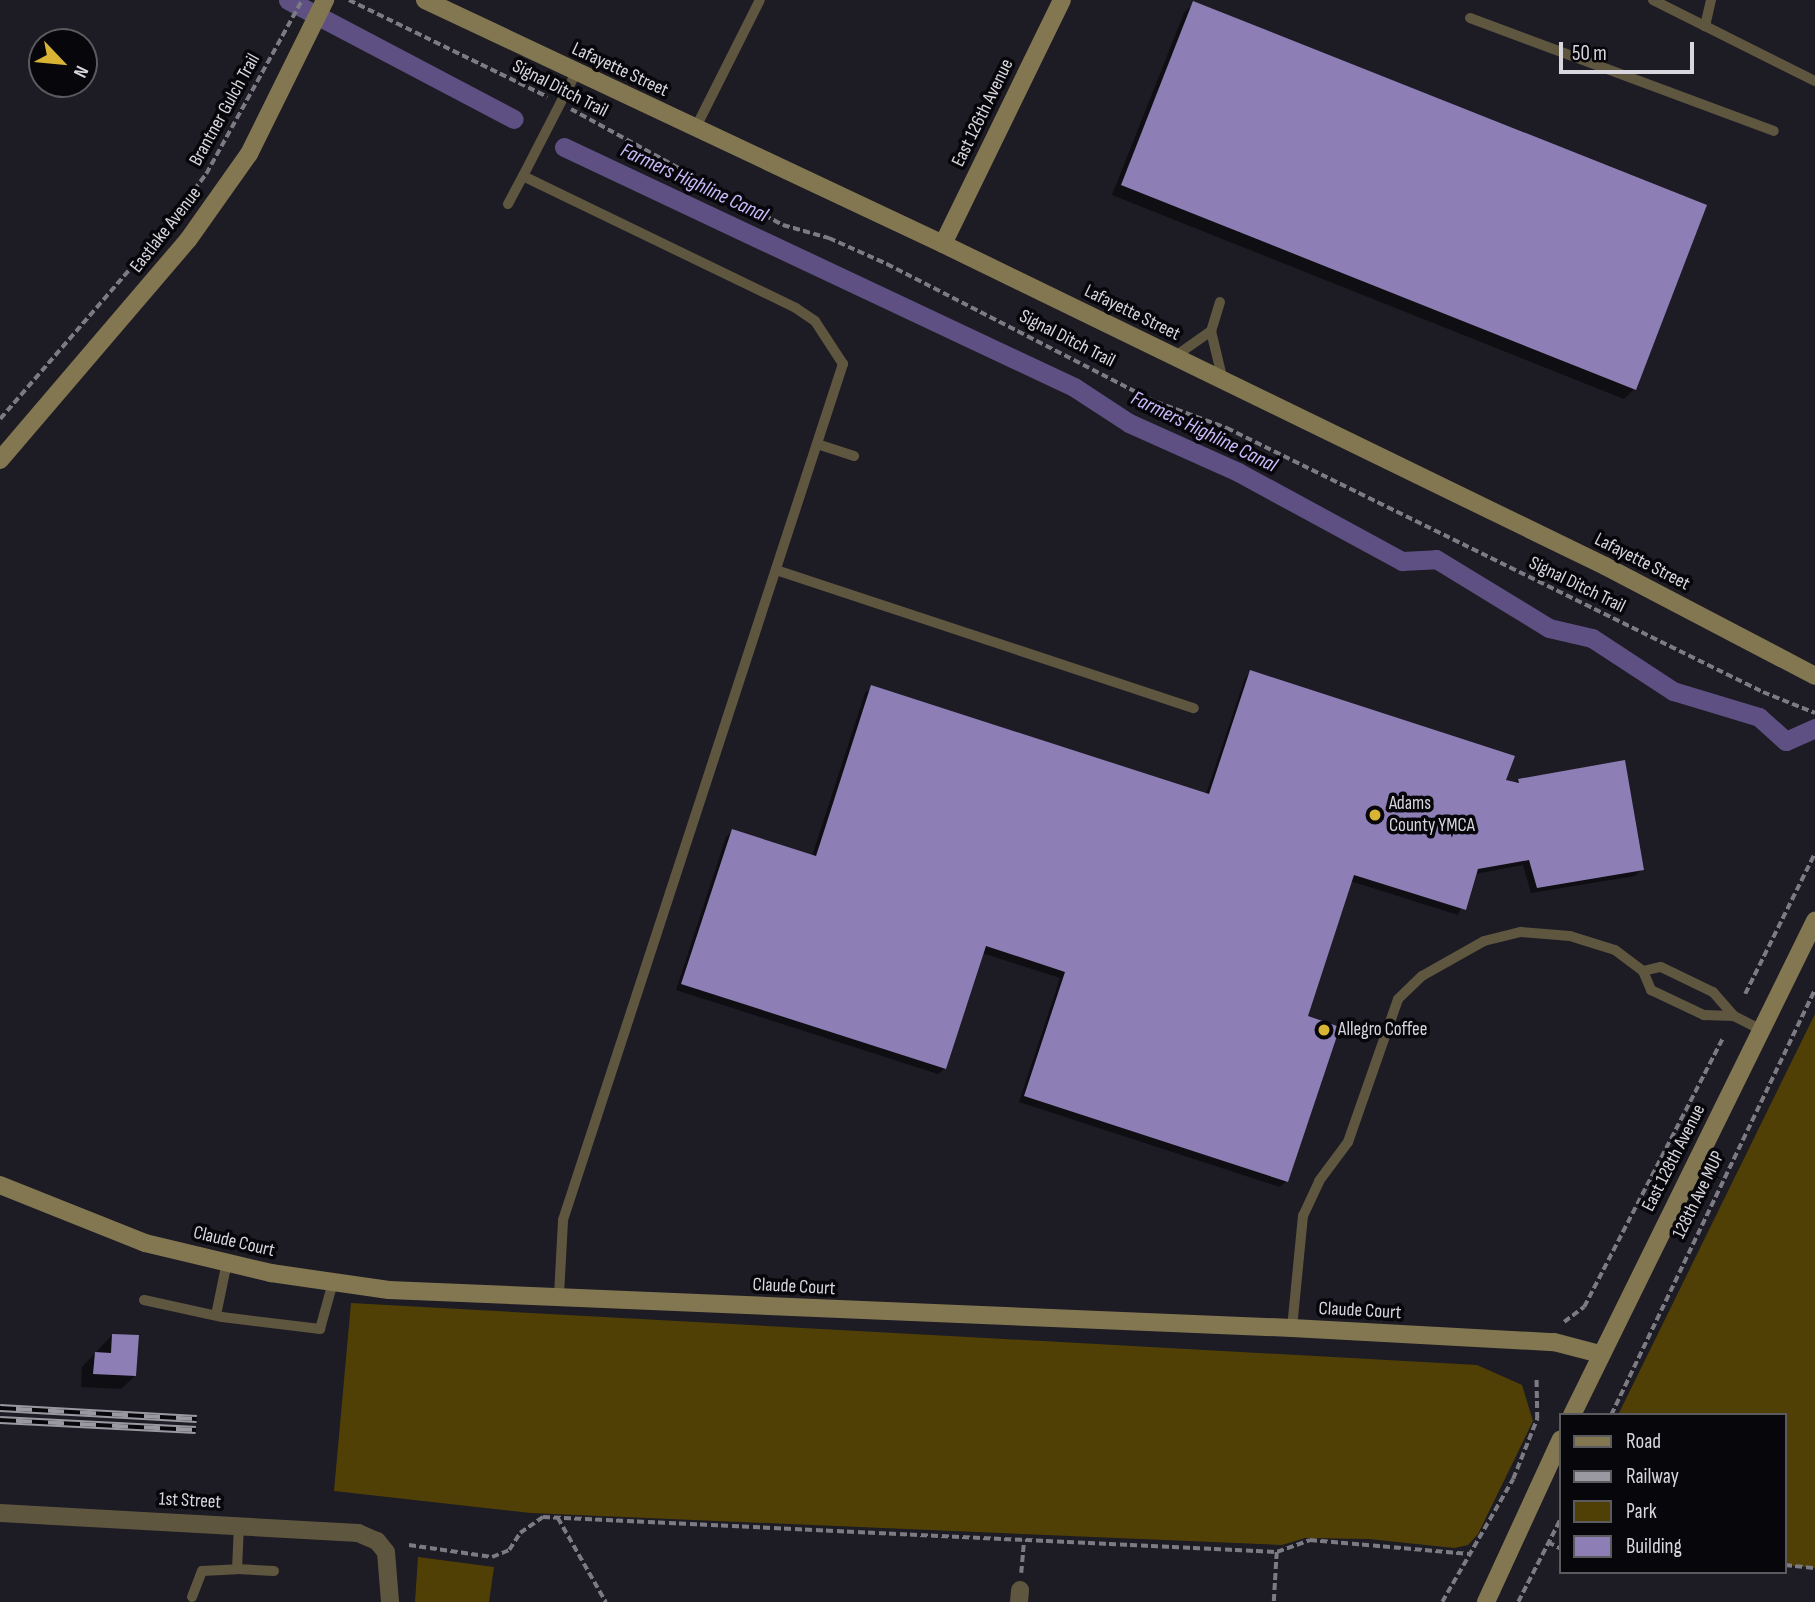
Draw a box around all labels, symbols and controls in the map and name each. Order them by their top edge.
north arrow [28,28,98,98]
scale bar [1563,28,1698,72]
street label: Lafayette Street [568,38,672,102]
text: 50 m [1572,41,1607,66]
street label: Brantner Gulch Trail [185,50,265,170]
street label: Signal Ditch Trail [508,55,612,123]
street label: East 126th Avenue [947,55,1019,171]
text: N [68,62,93,81]
water label: Farmers Highline Canal [617,138,771,228]
street label: Eastlake Avenue [125,183,207,277]
street label: Lafayette Street [1080,280,1184,346]
street label: Signal Ditch Trail [1015,305,1119,373]
water label: Farmers Highline Canal [1127,386,1281,478]
street label: Lafayette Street [1591,528,1693,596]
street label: Signal Ditch Trail [1525,552,1629,618]
place label: Adams County YMCA [1389,793,1475,837]
marker: Adams County YMCA [1367,807,1383,823]
place label: Allegro Coffee [1338,1019,1427,1041]
marker: Allegro Coffee [1316,1022,1332,1038]
street label: East 128th Avenue [1637,1101,1711,1215]
street label: 128th Ave MUP [1668,1148,1730,1242]
street label: Claude Court [191,1222,277,1262]
street label: Claude Court [752,1273,836,1301]
street label: Claude Court [1318,1297,1402,1325]
legend [1560,1413,1787,1574]
text: Road [1626,1429,1661,1454]
text: Railway [1626,1464,1679,1489]
street label: 1st Street [158,1488,222,1514]
text: Park [1626,1499,1657,1524]
text: Building [1626,1534,1682,1559]

